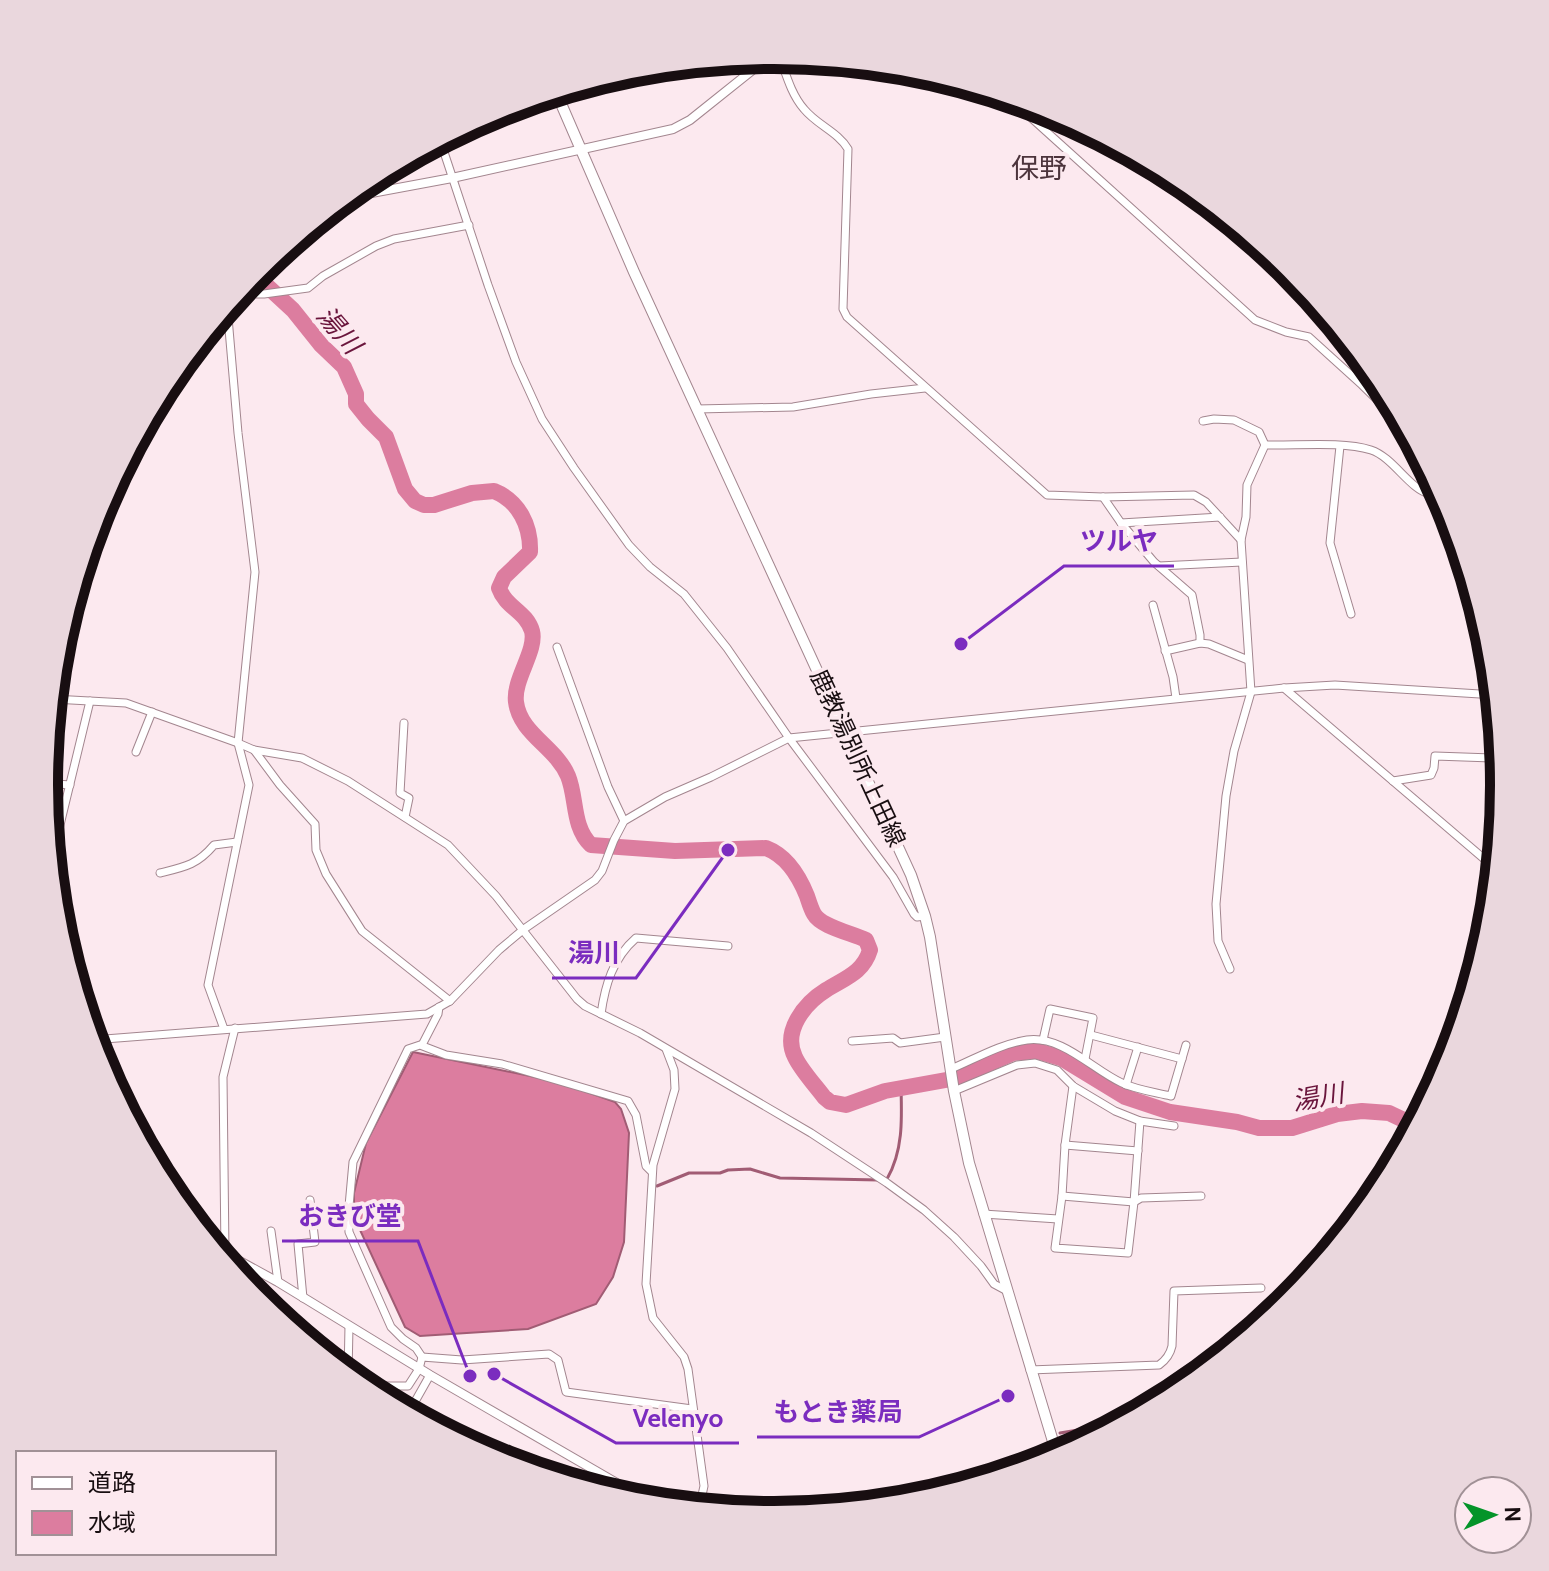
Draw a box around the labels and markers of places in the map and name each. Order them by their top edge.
callout: ツルヤ [1064,516,1174,566]
callout: 湯川 [552,928,636,978]
callout: おきび堂 [282,1191,418,1241]
callout: もとき薬局 [757,1387,919,1437]
callout: Velenyo [616,1393,739,1443]

